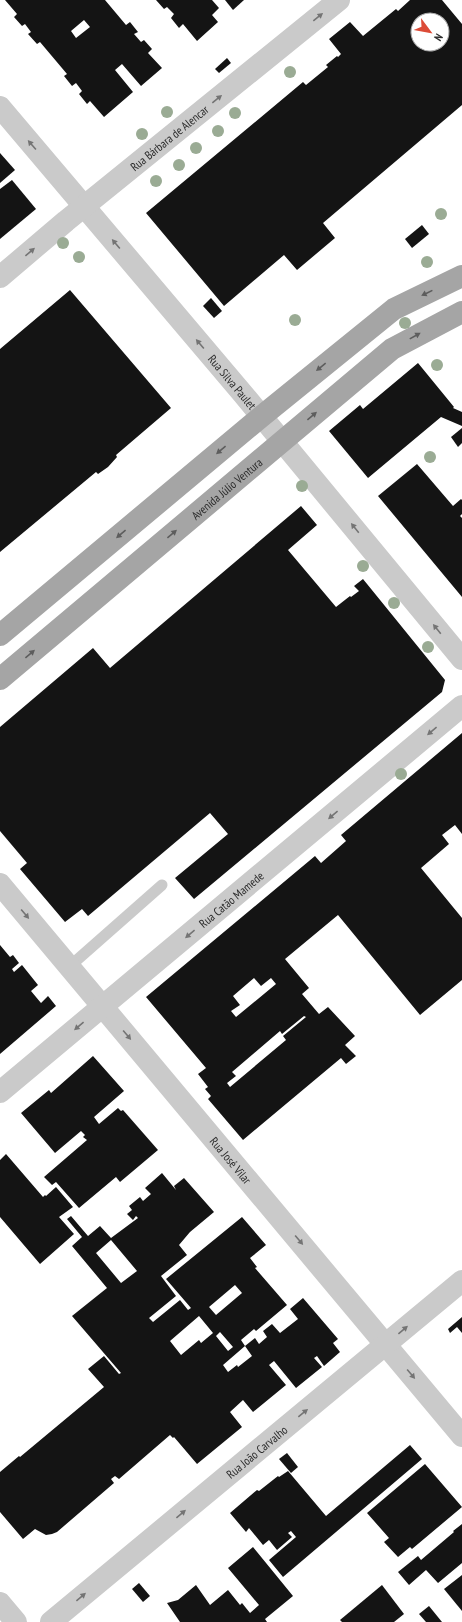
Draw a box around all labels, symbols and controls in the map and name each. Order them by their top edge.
north arrow [410,12,450,52]
one-way arrow [313,13,323,21]
text: N [431,31,446,44]
one-way arrow [212,94,222,103]
street label: Rua Bárbara de Alencar [127,101,212,174]
one-way arrow [28,140,37,150]
one-way arrow [112,239,121,249]
one-way arrow [24,248,35,257]
one-way arrow [421,290,433,296]
one-way arrow [409,333,421,340]
one-way arrow [196,338,205,349]
street label: Rua Silva Paulet [205,351,260,413]
one-way arrow [316,363,327,372]
one-way arrow [307,412,318,421]
one-way arrow [216,446,226,455]
street label: Avenida Júlio Ventura [188,454,265,523]
one-way arrow [350,523,359,534]
one-way arrow [116,529,127,538]
one-way arrow [166,530,177,539]
one-way arrow [433,623,442,634]
one-way arrow [24,650,35,659]
one-way arrow [427,727,437,736]
one-way arrow [327,810,338,819]
street label: Rua Catão Mamede [196,868,266,930]
one-way arrow [21,909,30,920]
one-way arrow [185,930,195,939]
one-way arrow [74,1022,85,1031]
one-way arrow [122,1030,131,1041]
street label: Rua José Vilar [207,1133,255,1187]
one-way arrow [294,1235,303,1246]
one-way arrow [397,1326,408,1335]
one-way arrow [406,1369,415,1380]
one-way arrow [297,1409,308,1418]
street label: Rua João Carvalho [223,1422,290,1481]
one-way arrow [176,1510,186,1519]
one-way arrow [75,1593,86,1602]

